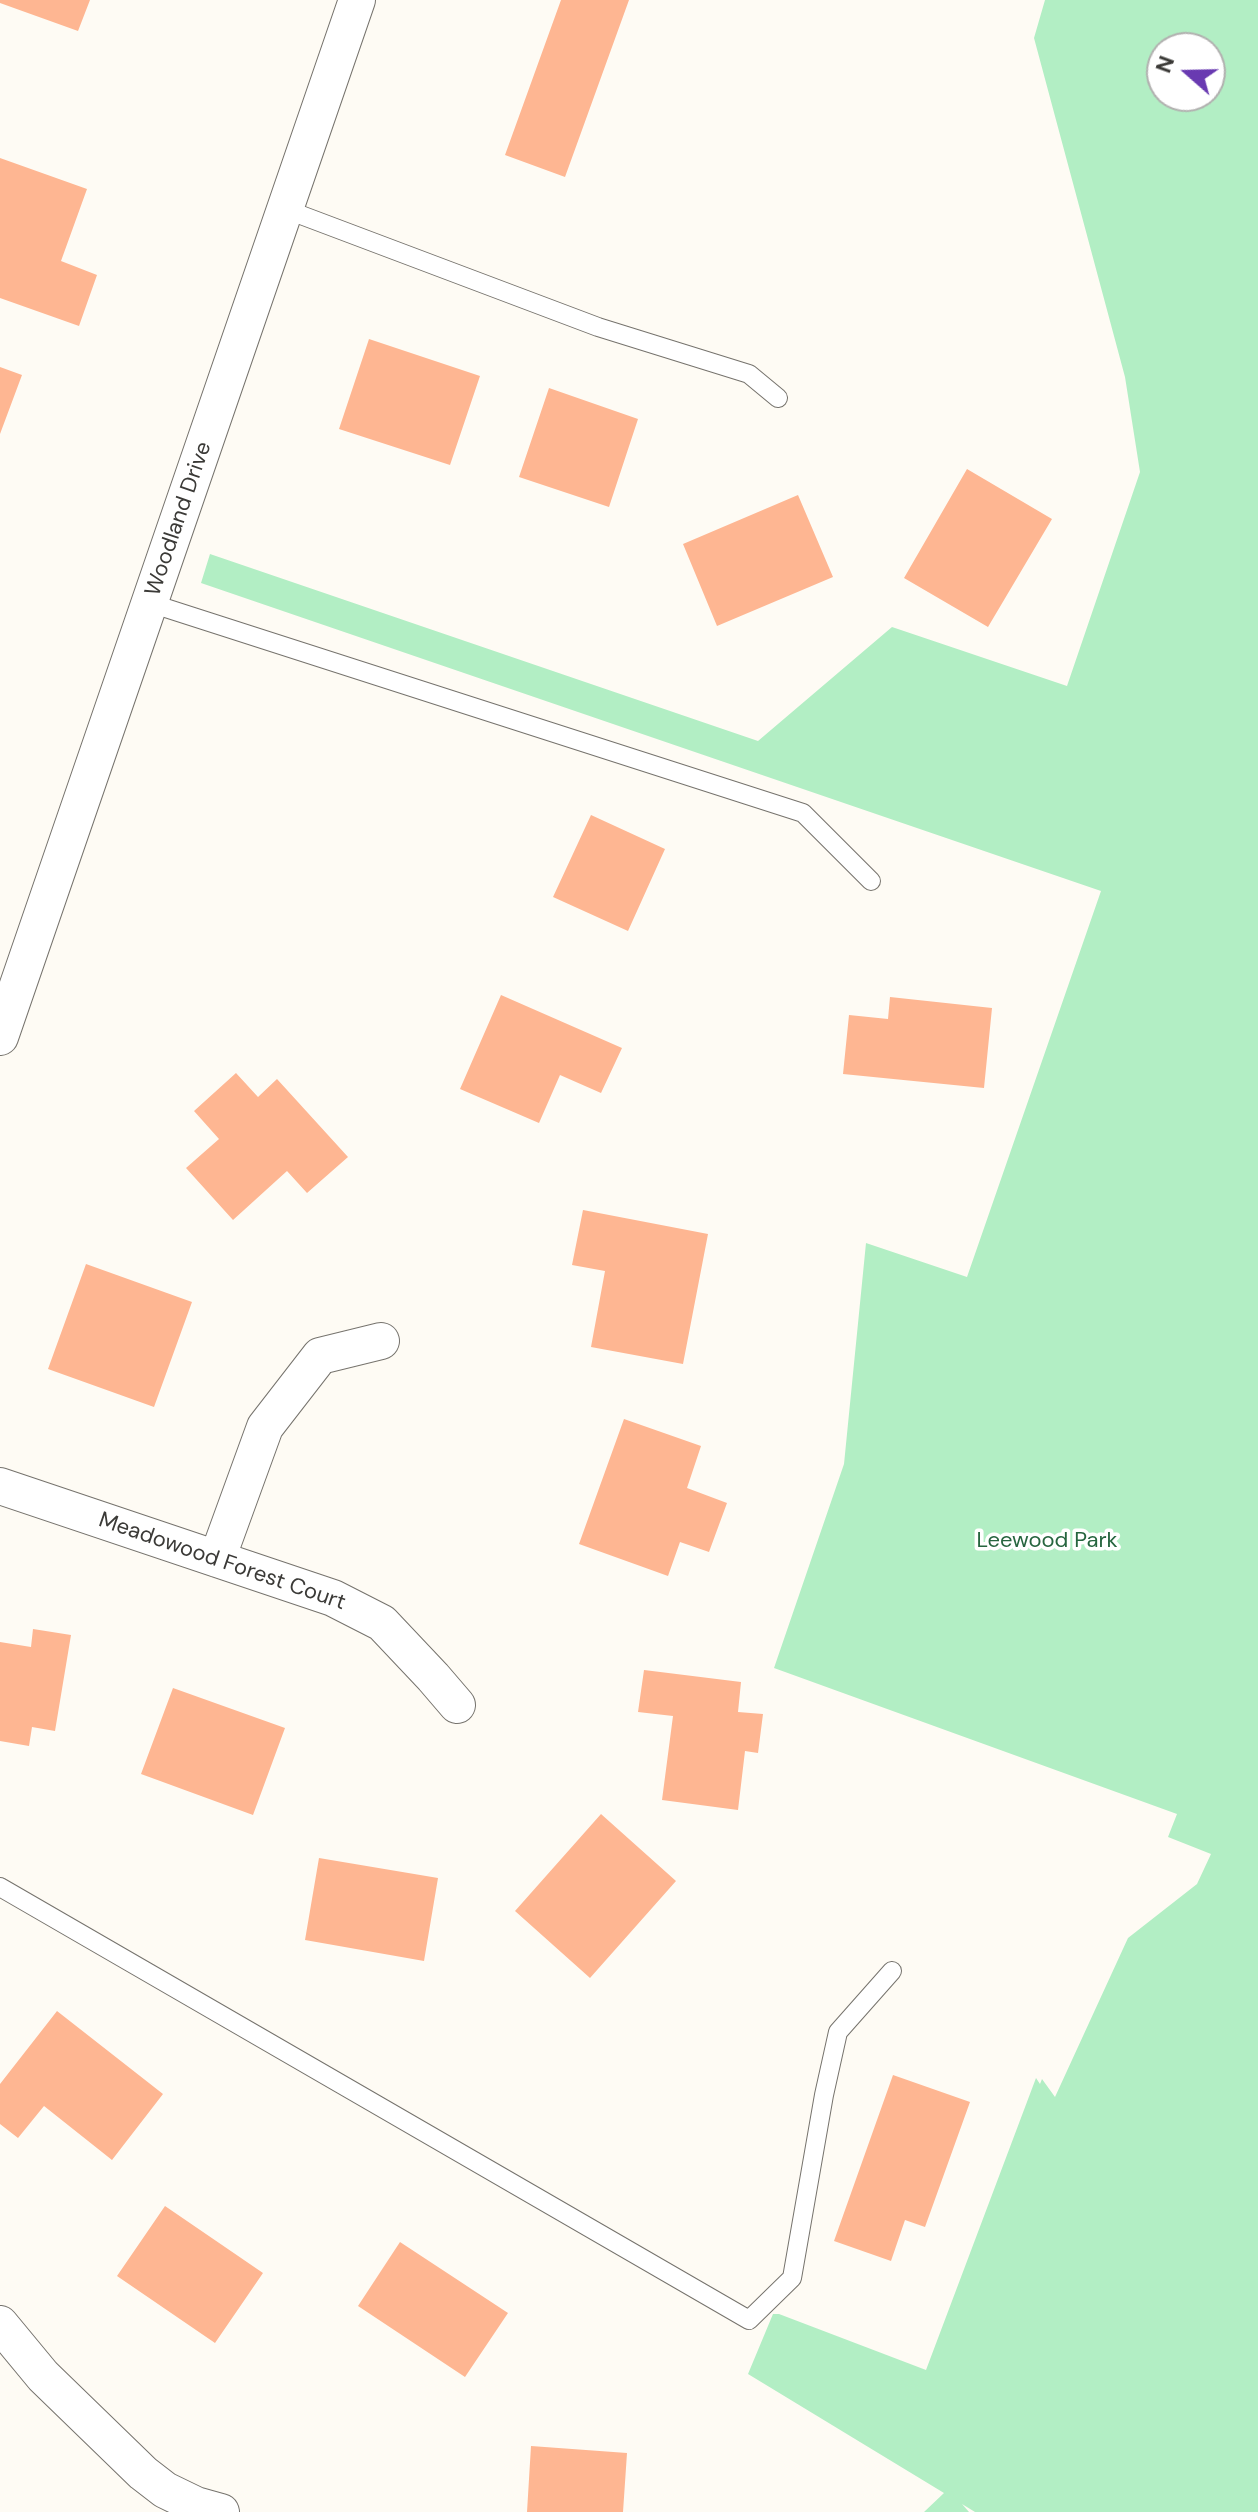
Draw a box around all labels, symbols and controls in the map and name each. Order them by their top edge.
north arrow [1146,32,1226,112]
text: N [1148,52,1181,77]
street label: Woodland Drive [140,438,218,600]
street label: Meadowood Forest Court [95,1507,349,1617]
park label: Leewood Park [976,1528,1118,1554]

